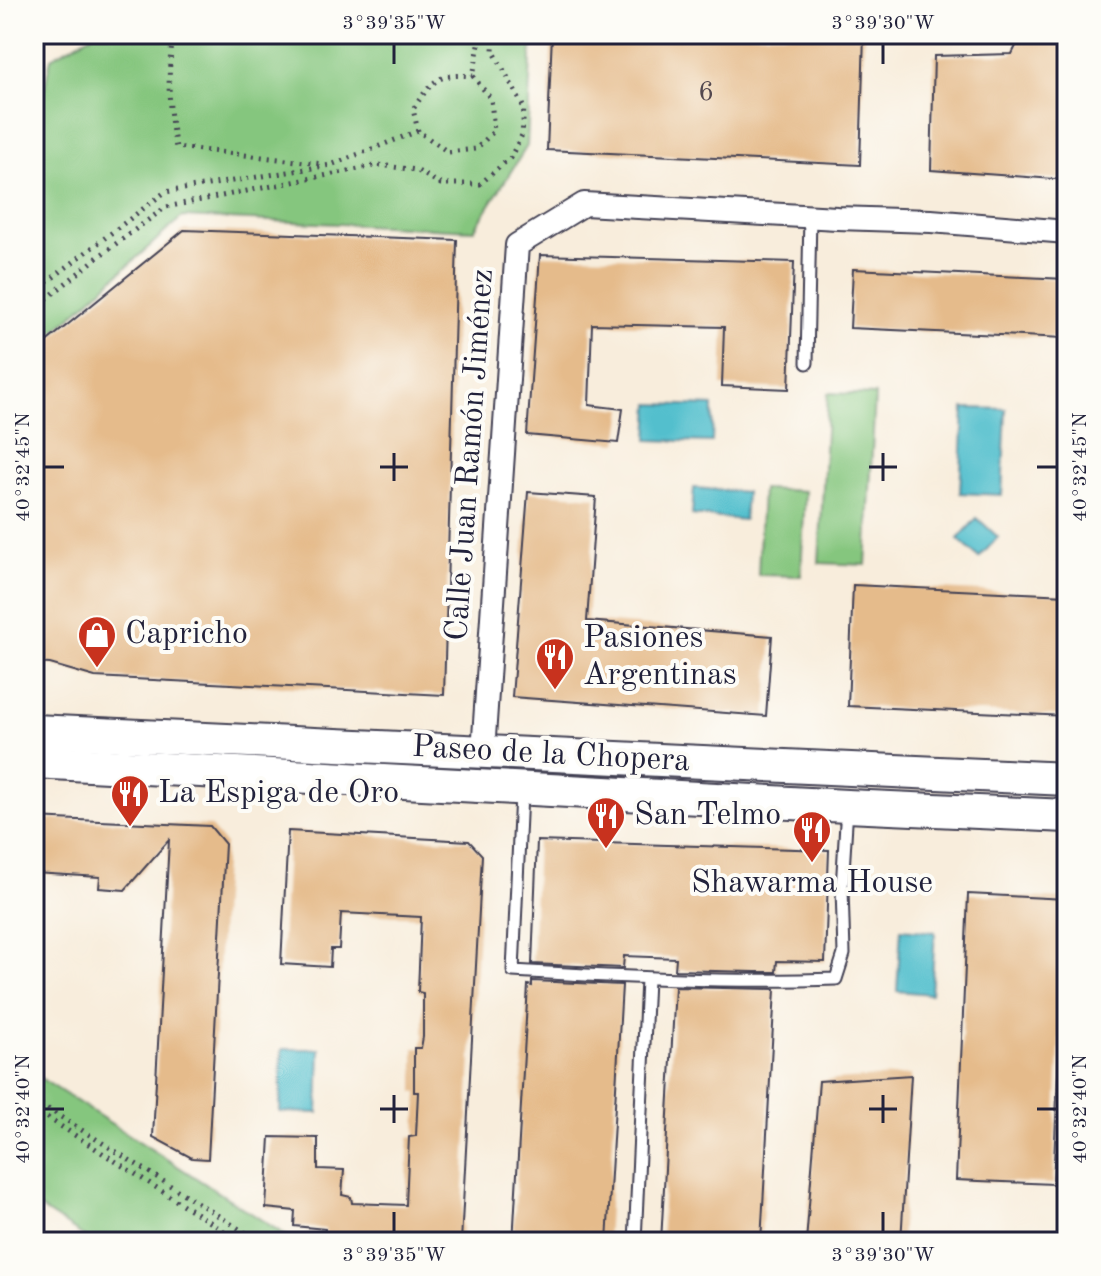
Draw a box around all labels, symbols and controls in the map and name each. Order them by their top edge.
text: 3°39'35"W [342,14,446,34]
text: 3°39'30"W [831,14,935,34]
house number: 6 [698,79,714,107]
street label: Calle Juan Ramón Jiménez [442,268,500,642]
text: 40°32'45"N [14,412,34,522]
text: 40°32'45"N [1071,412,1091,522]
shop icon: Capricho [76,614,118,669]
place label: Capricho [125,619,248,651]
place label: Pasiones Argentinas [583,623,737,692]
restaurant icon: Pasiones Argentinas [534,636,576,691]
street label: Paseo de la Chopera [411,732,691,778]
restaurant icon: La Espiga de Oro [109,773,151,828]
place label: La Espiga de Oro [158,778,399,810]
restaurant icon: San Telmo [585,795,627,850]
place label: San Telmo [634,800,781,832]
restaurant icon: Shawarma House [791,809,833,864]
place label: Shawarma House [691,868,933,900]
text: 40°32'40"N [14,1054,34,1164]
text: 40°32'40"N [1071,1054,1091,1164]
text: 3°39'35"W [342,1246,446,1266]
text: 3°39'30"W [831,1246,935,1266]

